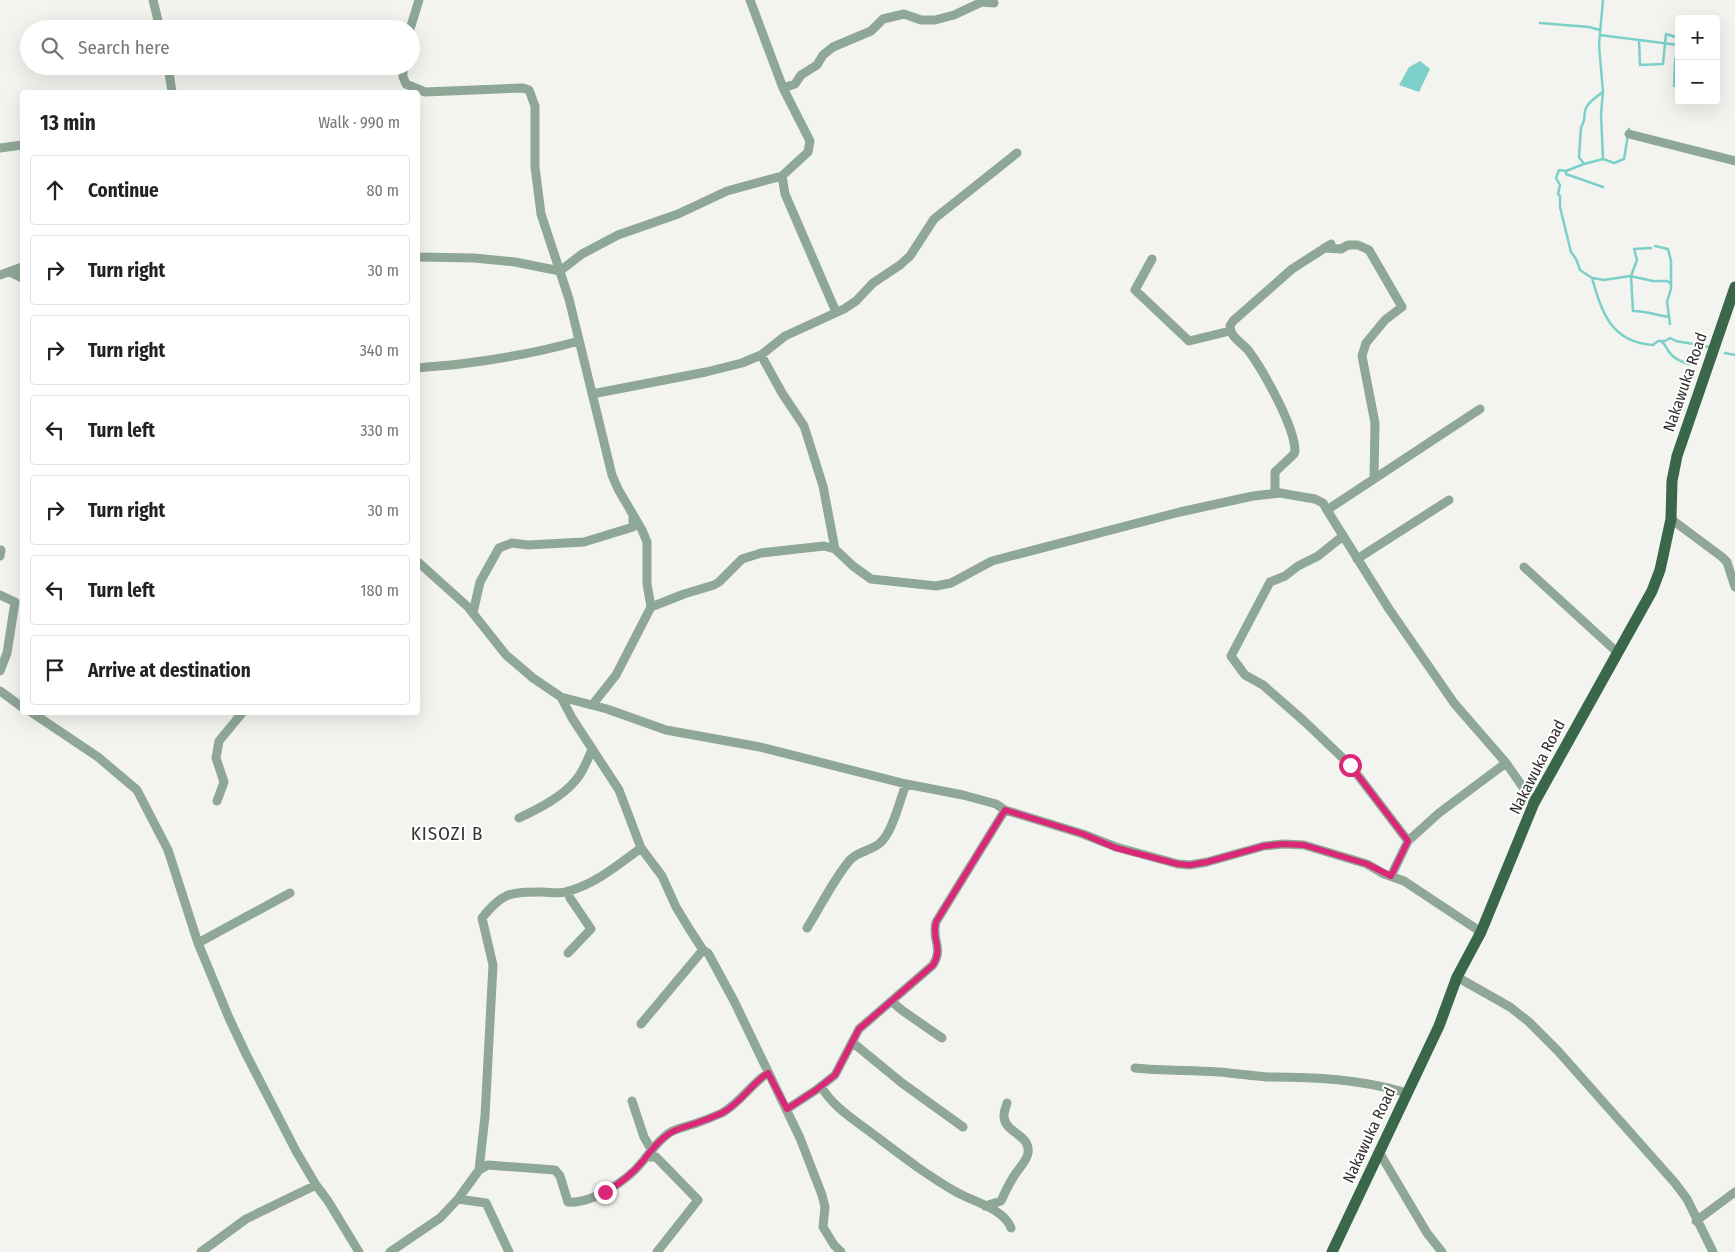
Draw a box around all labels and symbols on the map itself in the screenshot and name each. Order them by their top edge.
street label: Nakawuka Road [1659,330,1711,434]
street label: Nakawuka Road [1505,717,1569,817]
route start [1339,754,1362,777]
district label: KISOZI B [411,822,483,845]
street label: Nakawuka Road [1339,1084,1399,1186]
route end [594,1181,617,1204]

